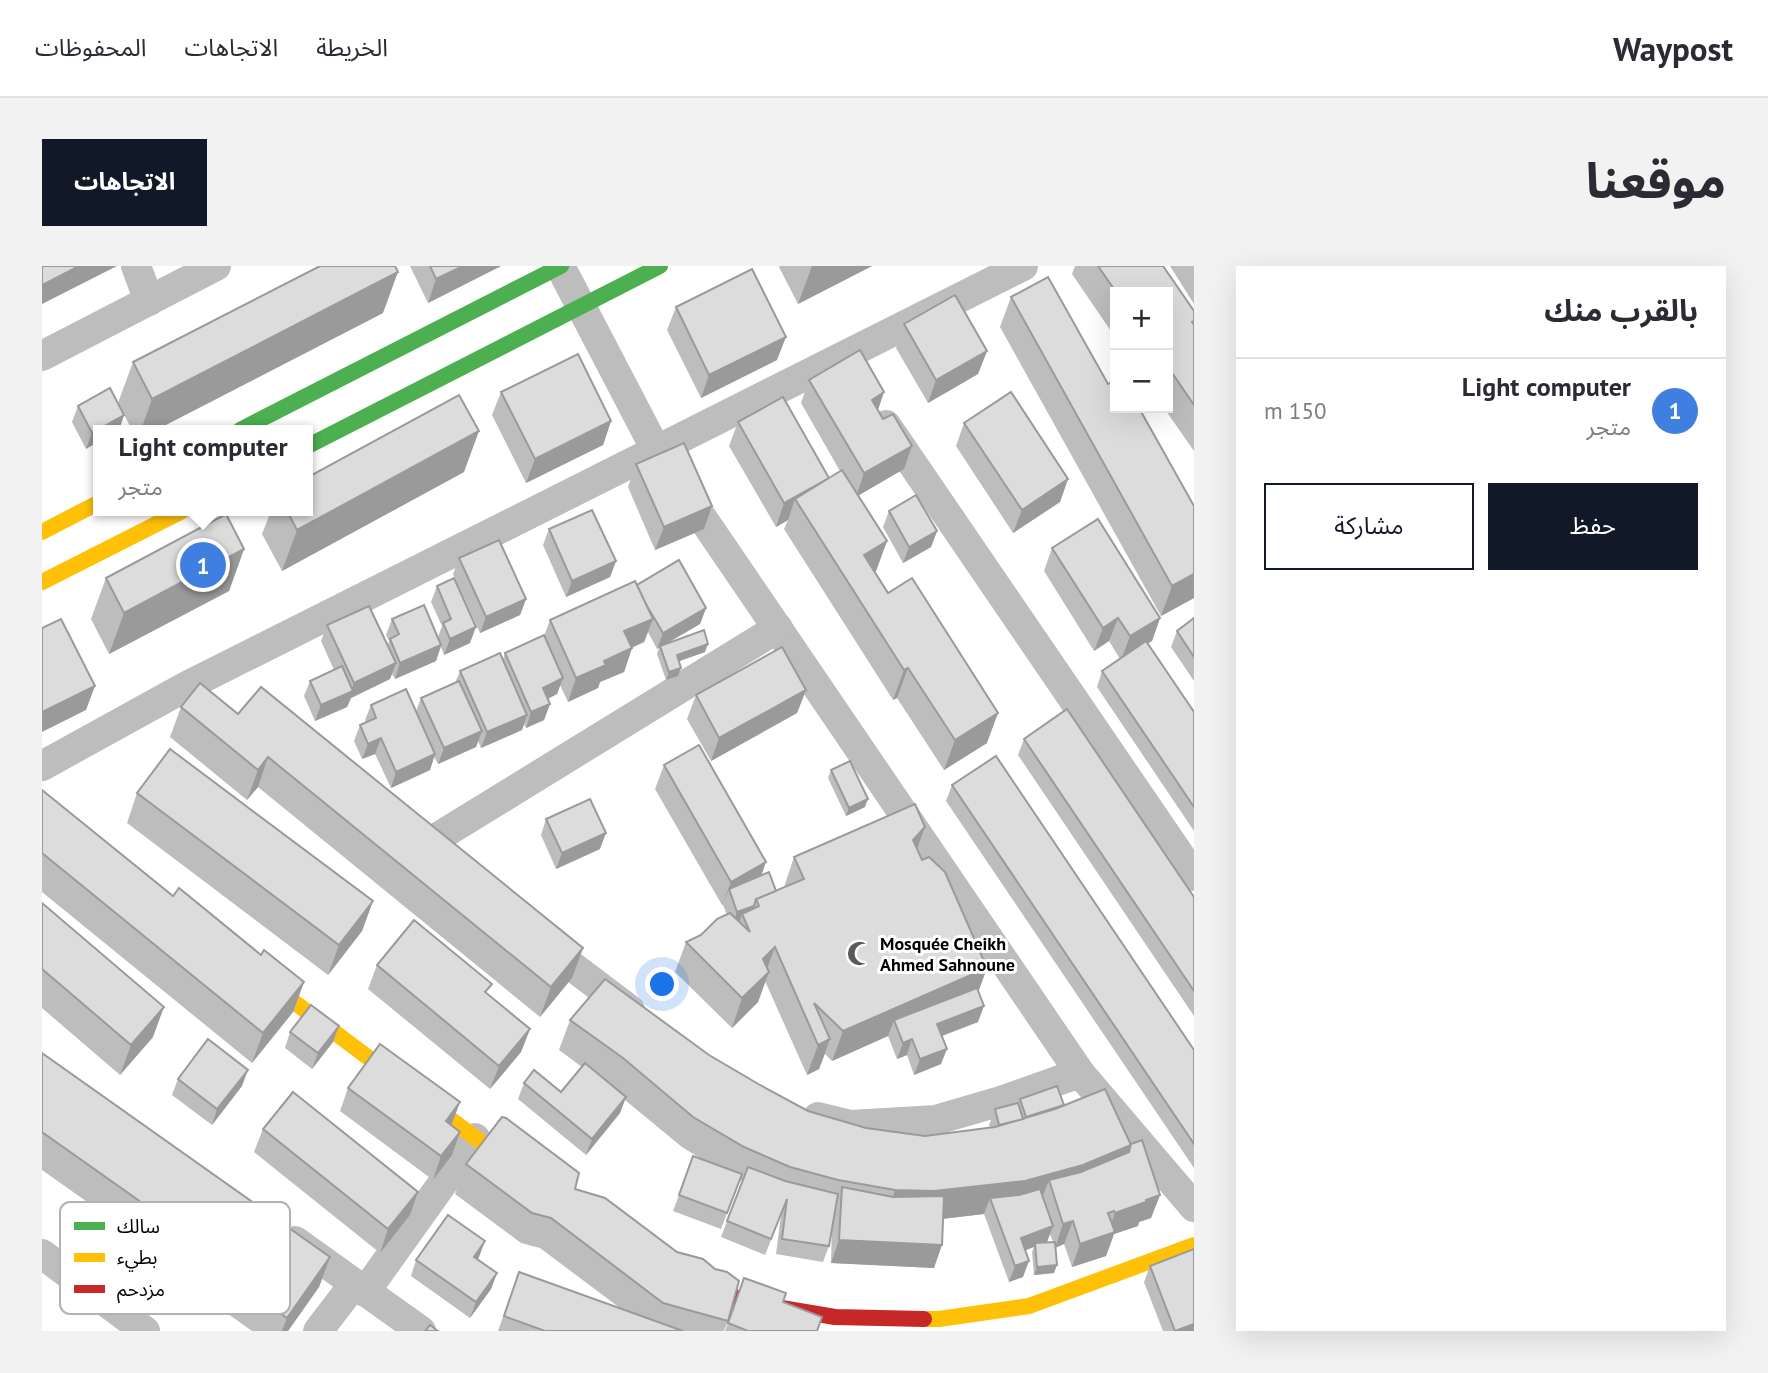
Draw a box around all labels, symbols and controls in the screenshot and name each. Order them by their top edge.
text: Waypost [1613,27,1733,70]
text: المحفوظات [35,32,146,63]
text: الاتجاهات [184,32,278,63]
text: الخريطة [316,32,388,63]
button: الاتجاهات [42,139,207,226]
text: موقعنا [1586,148,1726,212]
map controls [1110,287,1173,413]
button: + [1110,287,1173,350]
text: بالقرب منك [1544,290,1698,329]
button: − [1110,350,1173,413]
text: Light computer [1462,370,1631,403]
text: 150 m [1264,396,1326,425]
text: 1 [1668,396,1682,425]
text: متجر [1587,412,1631,441]
popup [93,425,313,516]
text: Light computer [118,430,288,463]
text: متجر [118,472,163,501]
button: مشاركة [1264,483,1474,570]
button: حفظ [1488,483,1698,570]
pin: 1 [180,539,226,591]
place label: Mosquée Cheikh Ahmed Sahnoune [880,932,1015,976]
mosque icon: Mosquée Cheikh Ahmed Sahnoune [846,940,874,968]
your location [645,967,679,1001]
legend [60,1202,290,1314]
text: سالك [117,1214,160,1238]
text: بطيء [117,1245,157,1272]
text: مزدحم [117,1277,165,1304]

